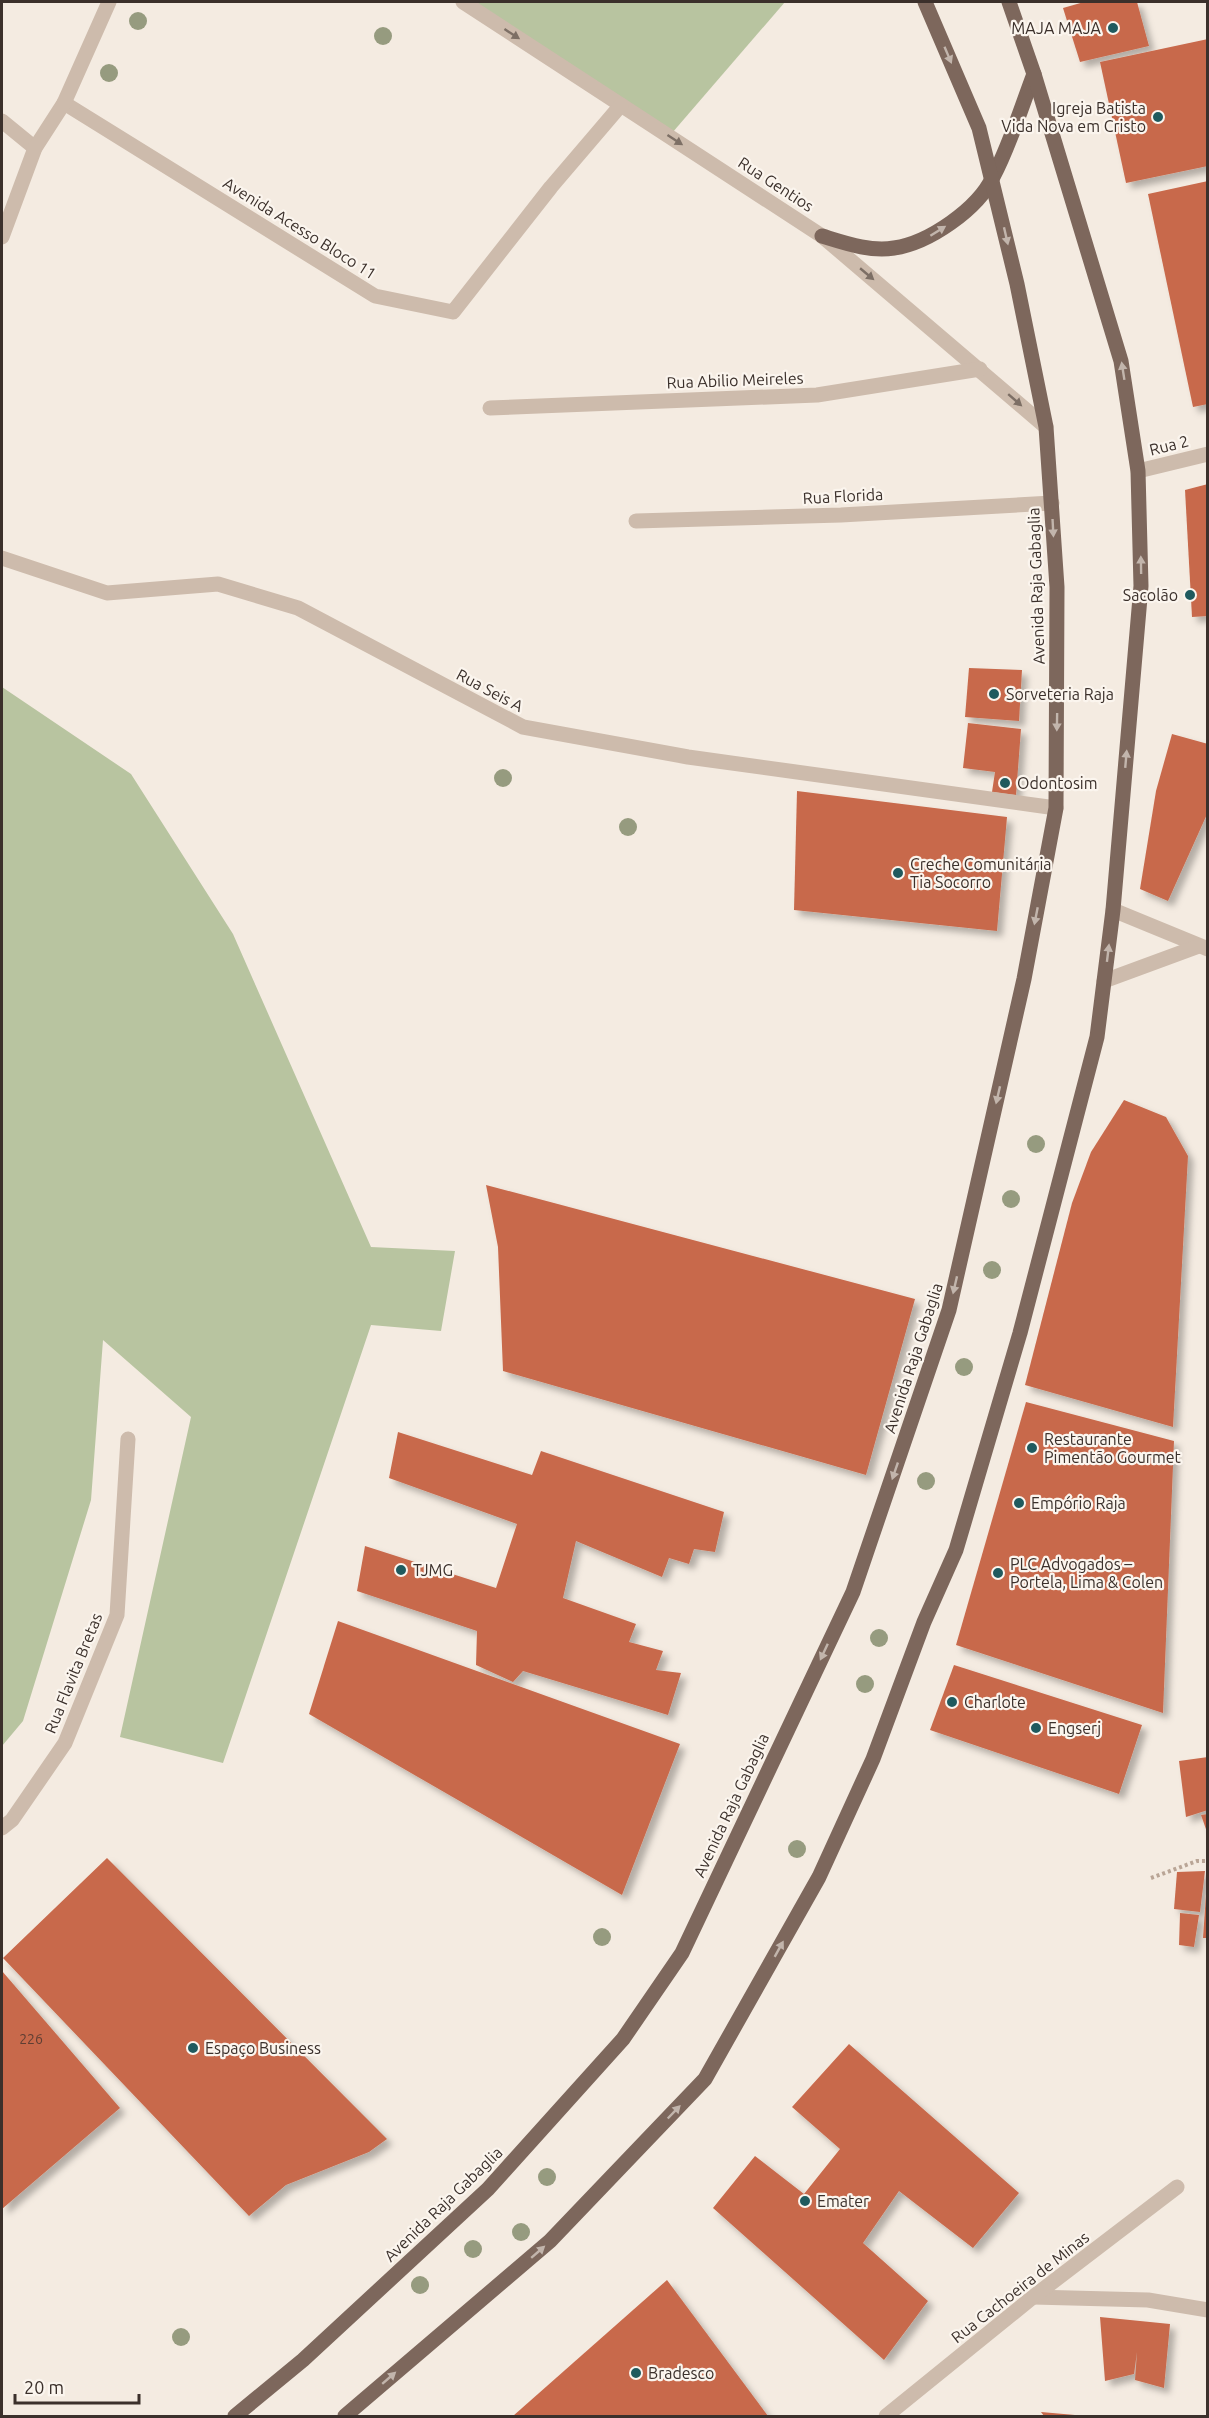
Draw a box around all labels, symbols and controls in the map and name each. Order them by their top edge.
place label: MAJA MAJA [1011,19,1102,37]
marker: MAJA MAJA [1106,21,1120,35]
one-way arrow [504,28,520,39]
one-way arrow [943,47,953,65]
place label: Igreja Batista Vida Nova em Cristo [1001,99,1146,135]
marker: Igreja Batista Vida Nova em Cristo [1151,110,1165,124]
one-way arrow [667,135,684,146]
street label: Rua Gentios [735,153,817,215]
street label: Avenida Acesso Bloco 11 [220,174,380,282]
one-way arrow [930,225,946,236]
one-way arrow [1001,227,1011,246]
one-way arrow [859,267,875,280]
one-way arrow [1118,361,1127,380]
street label: Rua Abilio Meireles [666,369,804,391]
one-way arrow [1007,393,1022,406]
street label: Rua 2 [1147,431,1191,459]
street label: Rua Florida [802,485,884,507]
street label: Avenida Raja Gabaglia [1024,507,1048,665]
one-way arrow [1048,518,1058,537]
one-way arrow [1136,555,1146,574]
place label: Sacolão [1123,586,1178,604]
marker: Sacolão [1183,588,1197,602]
street label: Rua Seis A [453,665,527,715]
place label: Sorveteria Raja [1006,685,1114,703]
marker: Sorveteria Raja [987,687,1001,701]
one-way arrow [1052,713,1062,732]
one-way arrow [1121,749,1131,768]
place label: Odontosim [1017,774,1098,792]
marker: Odontosim [998,776,1012,790]
place label: Creche Comunitária Tia Socorro [910,855,1052,891]
marker: Creche Comunitária Tia Socorro [891,866,905,880]
one-way arrow [1031,906,1040,925]
one-way arrow [1103,943,1113,962]
one-way arrow [993,1086,1003,1104]
one-way arrow [950,1276,959,1295]
street label: Avenida Raja Gabaglia [880,1281,946,1435]
place label: Restaurante Pimentão Gourmet [1044,1430,1182,1466]
marker: Restaurante Pimentão Gourmet [1025,1441,1039,1455]
one-way arrow [889,1462,899,1480]
place label: Empório Raja [1031,1494,1126,1512]
marker: Empório Raja [1012,1496,1026,1510]
place label: PLC Advogados – Portela, Lima & Colen [1010,1555,1163,1591]
place label: TJMG [413,1561,453,1579]
marker: TJMG [394,1563,408,1577]
marker: PLC Advogados – Portela, Lima & Colen [991,1566,1005,1580]
street label: Rua Flavita Bretas [41,1610,105,1736]
one-way arrow [819,1644,828,1661]
place label: Charlote [964,1693,1026,1711]
marker: Charlote [945,1695,959,1709]
place label: Engserj [1048,1719,1101,1737]
marker: Engserj [1029,1721,1043,1735]
street label: Avenida Raja Gabaglia [690,1730,772,1880]
one-way arrow [773,1941,784,1957]
house number: 226 [19,2031,43,2047]
place label: Espaço Business [205,2039,321,2057]
marker: Espaço Business [186,2041,200,2055]
one-way arrow [666,2106,680,2120]
street label: Avenida Raja Gabaglia [380,2143,506,2265]
place label: Emater [817,2192,869,2210]
marker: Emater [798,2194,812,2208]
street label: Rua Cachoeira de Minas [948,2228,1092,2346]
one-way arrow [530,2246,545,2259]
place label: Bradesco [648,2364,714,2382]
marker: Bradesco [629,2366,643,2380]
scale bar [15,2367,140,2405]
one-way arrow [381,2372,397,2385]
text: 20 m [24,2377,64,2397]

